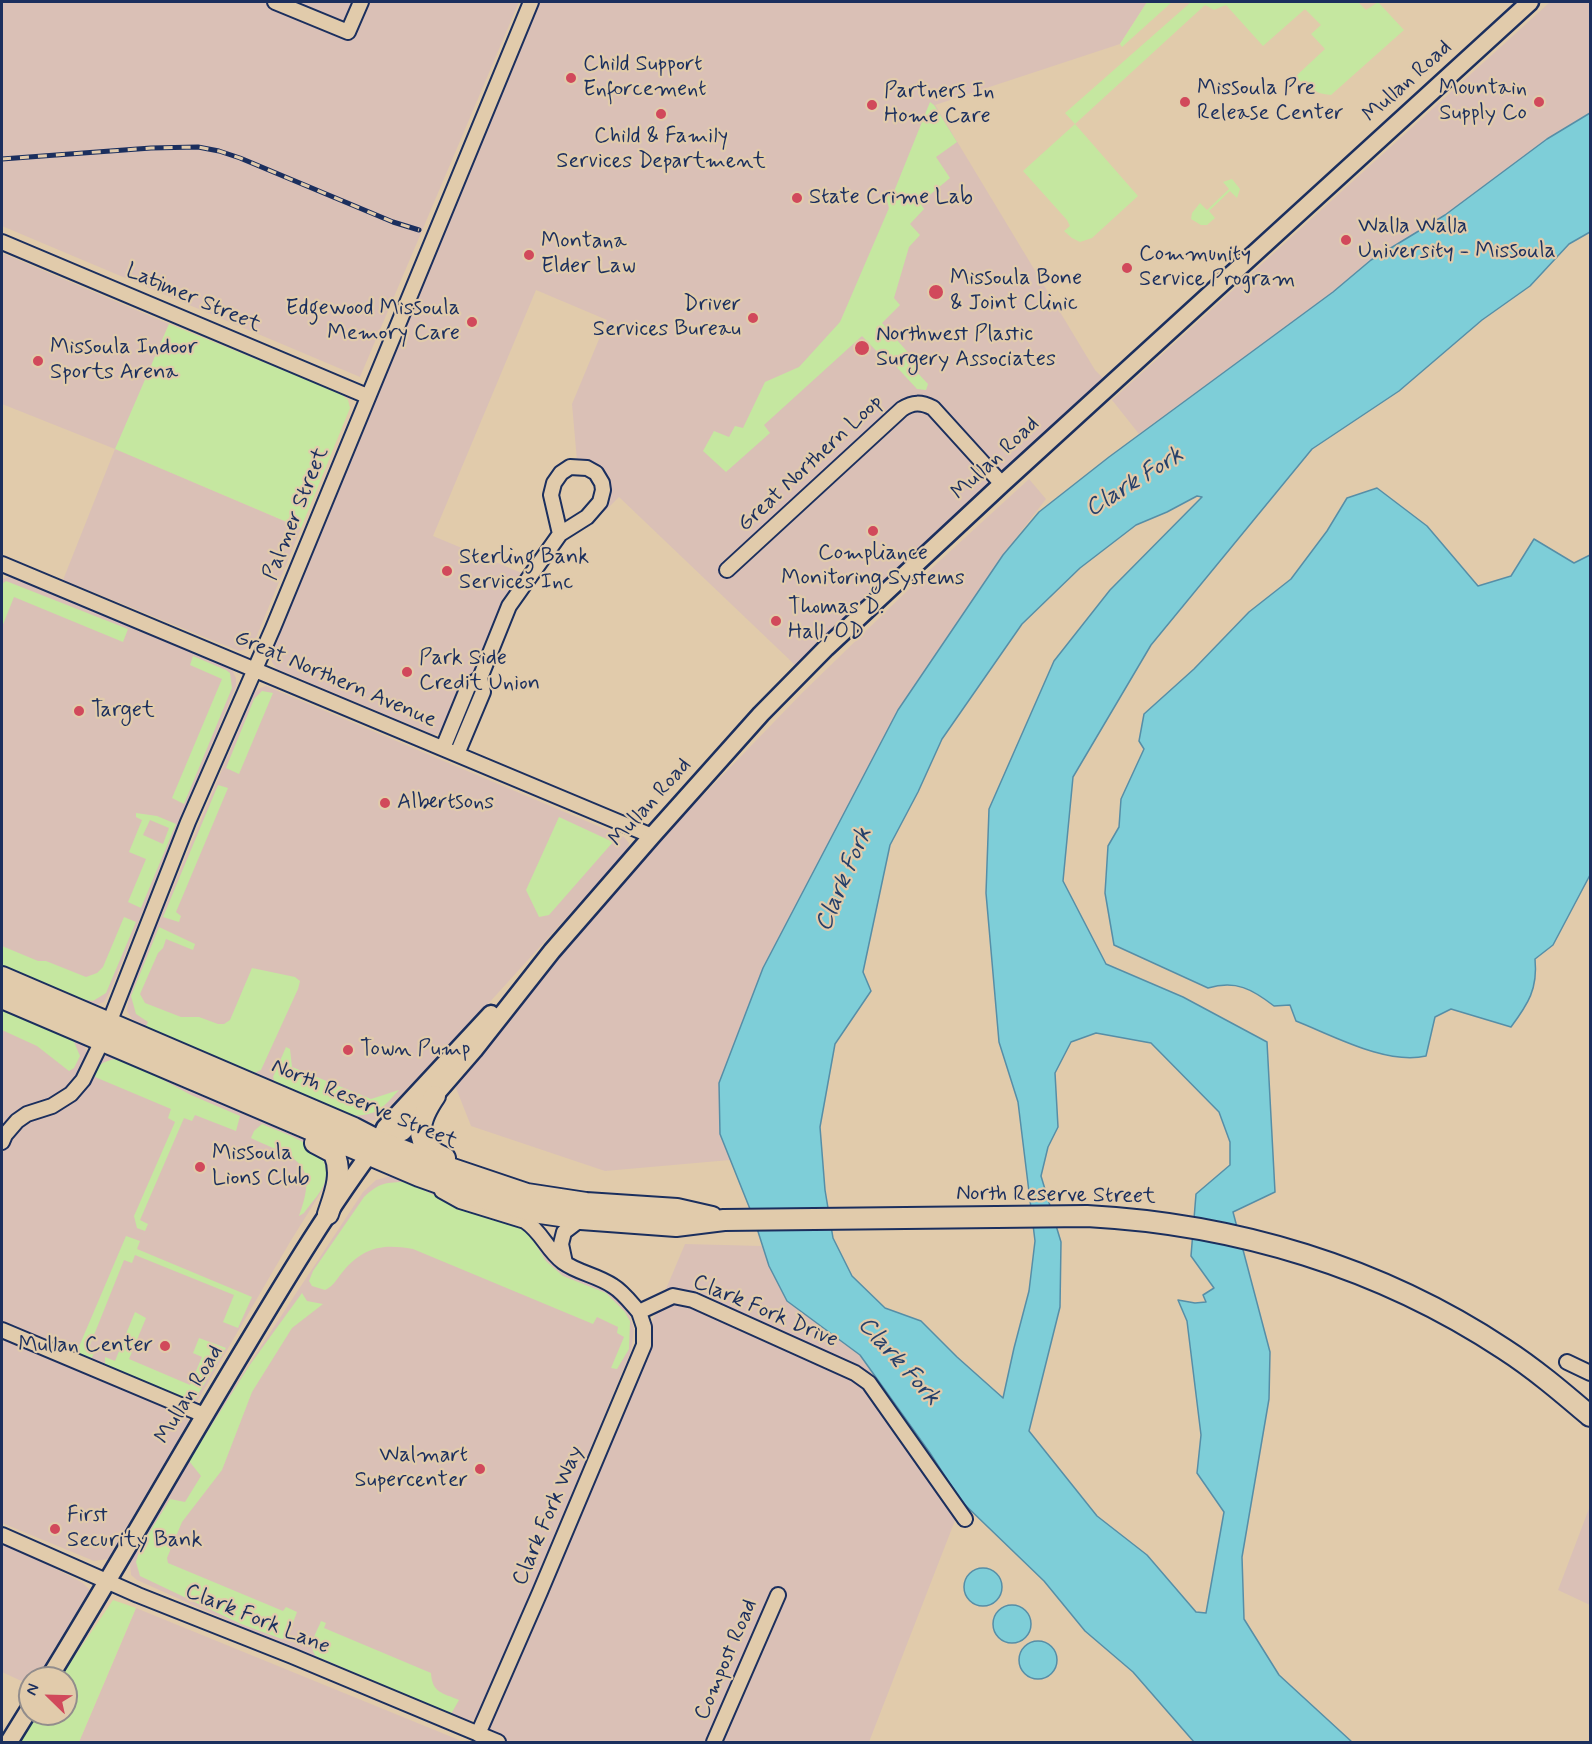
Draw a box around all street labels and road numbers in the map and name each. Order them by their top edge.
street label: Mullan Road [1358,35,1458,129]
street label: Latimer Street [121,259,265,339]
street label: Great Northern Loop [733,390,889,538]
street label: Mullan Road [947,412,1045,506]
street label: Palmer Street [258,444,336,584]
street label: Great Northern Avenue [230,625,440,735]
street label: Mullan Road [604,753,698,853]
street label: North Reserve Street [267,1054,461,1156]
street label: North Reserve Street [956,1181,1156,1211]
street label: Clark Fork Drive [688,1270,842,1354]
street label: Mullan Road [150,1341,230,1449]
street label: Clark Fork Way [508,1442,590,1590]
street label: Clark Fork Lane [181,1579,333,1661]
street label: Compost Road [690,1596,764,1724]

